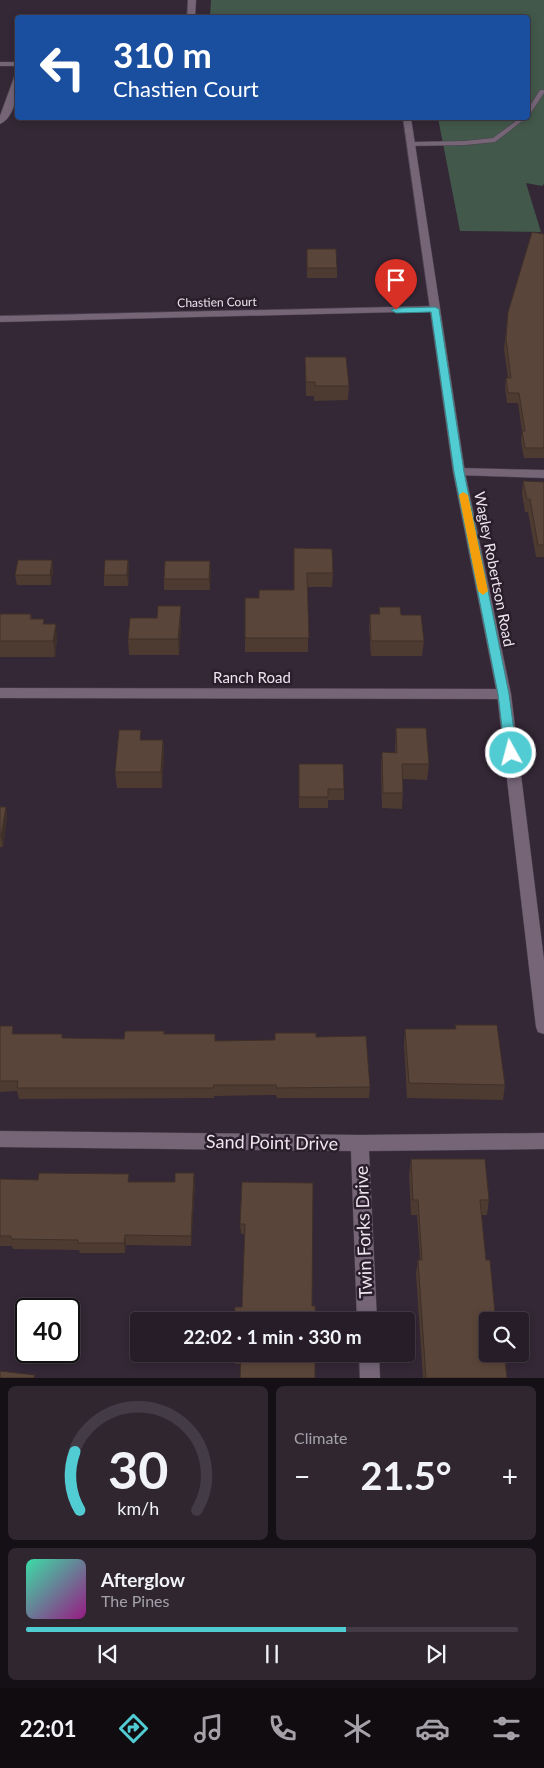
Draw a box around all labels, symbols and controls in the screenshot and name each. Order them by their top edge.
text: 310 m [113,33,212,75]
icon: left [30,35,95,100]
text: Chastien Court [113,75,259,102]
pin [375,259,417,310]
icon: arrive [382,266,410,294]
street label: Chastien Court [177,294,258,310]
street label: Wagley Robertson Road [471,490,519,648]
street label: Ranch Road [213,668,291,686]
position arrow [484,726,536,778]
street label: Sand Point Drive [206,1130,338,1154]
street label: Twin Forks Drive [350,1165,376,1299]
speed limit sign: 40 [15,1298,80,1363]
map controls [479,1312,529,1362]
button: search [479,1312,529,1362]
text: 22:02 · 1 min · 330 m [183,1325,362,1348]
text: Climate [294,1428,347,1447]
text: 30 [108,1438,168,1500]
text: 21.5° [361,1452,451,1498]
text: − [294,1459,310,1493]
text: + [502,1459,518,1493]
text: km/h [117,1497,159,1519]
text: Afterglow [101,1568,185,1591]
text: The Pines [101,1591,170,1610]
icon: previous [94,1640,122,1668]
icon: pause [258,1640,286,1668]
icon: next [422,1640,450,1668]
icon: directions [116,1711,151,1746]
icon: music [191,1711,226,1746]
icon: phone [265,1711,300,1746]
icon: climate [340,1711,375,1746]
icon: car [415,1711,450,1746]
icon: filters [489,1711,524,1746]
text: 22:01 [20,1715,77,1742]

